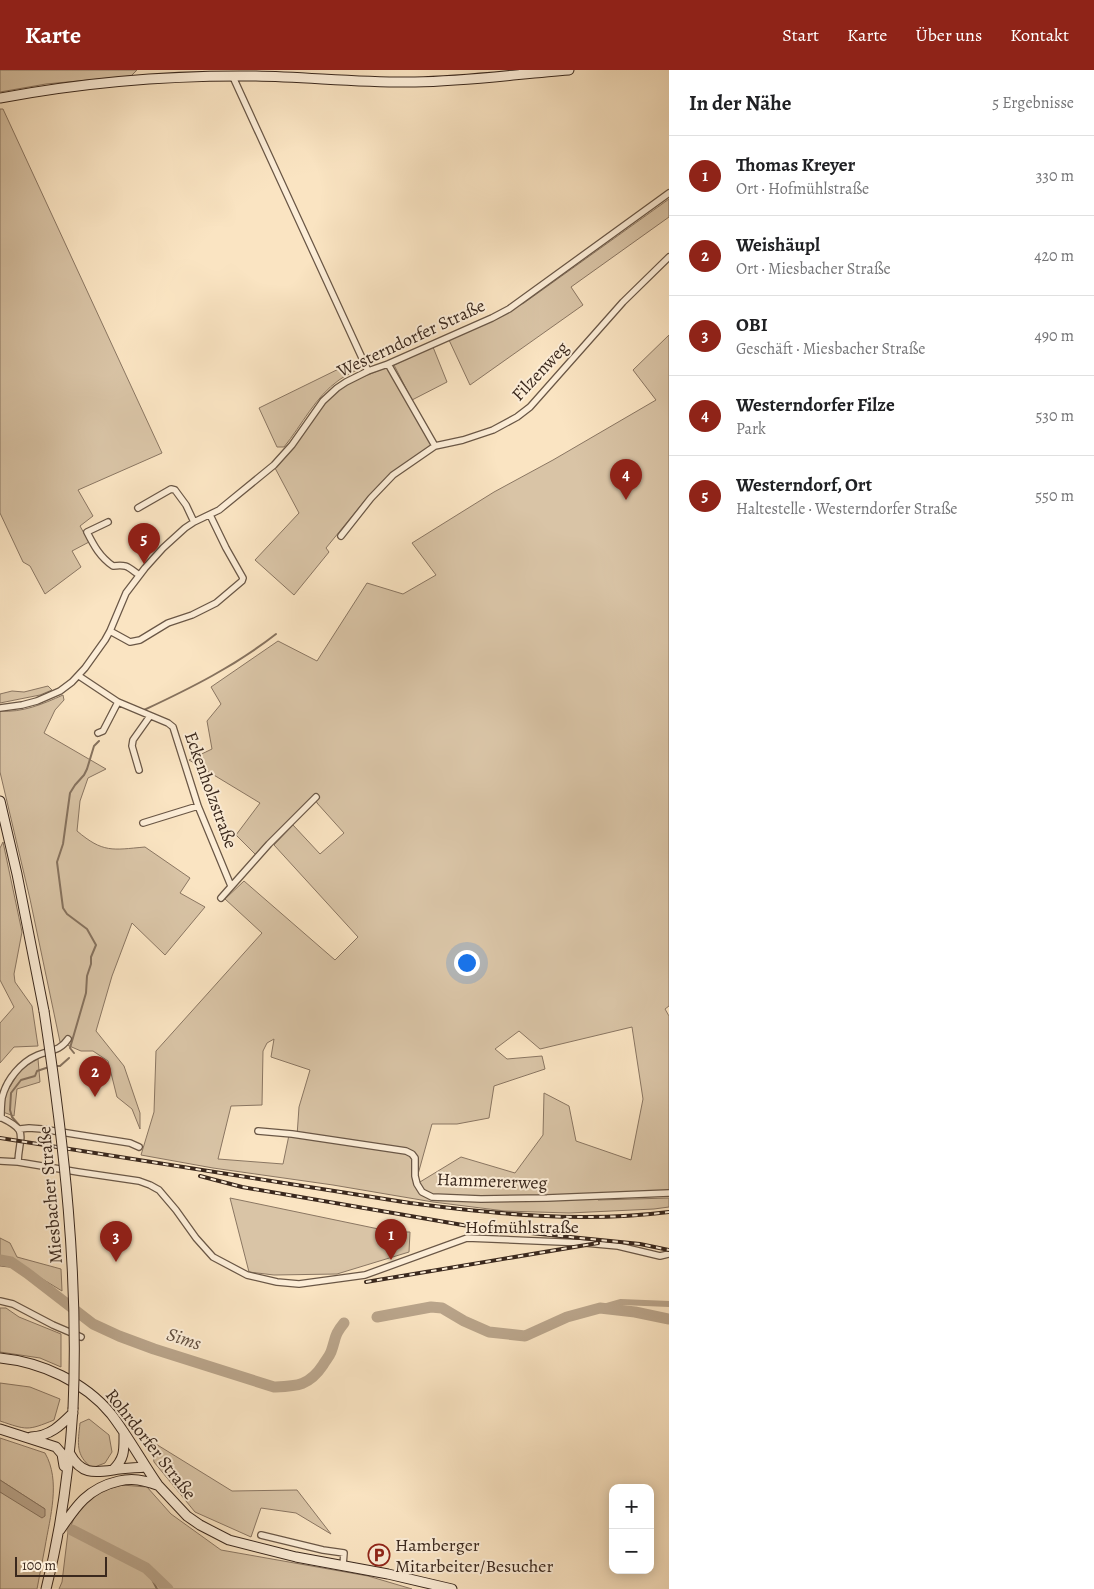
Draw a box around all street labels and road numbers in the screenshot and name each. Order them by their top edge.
street label: Westerndorfer Straße [332,293,489,383]
street label: Filzenweg [506,336,574,406]
street label: Eckenholzstraße [179,728,243,852]
street label: Miesbacher Straße [32,1125,68,1265]
street label: Hammererweg [436,1167,548,1195]
street label: Hofmühlstraße [465,1215,579,1239]
street label: Rohrdorfer Straße [100,1384,202,1504]

